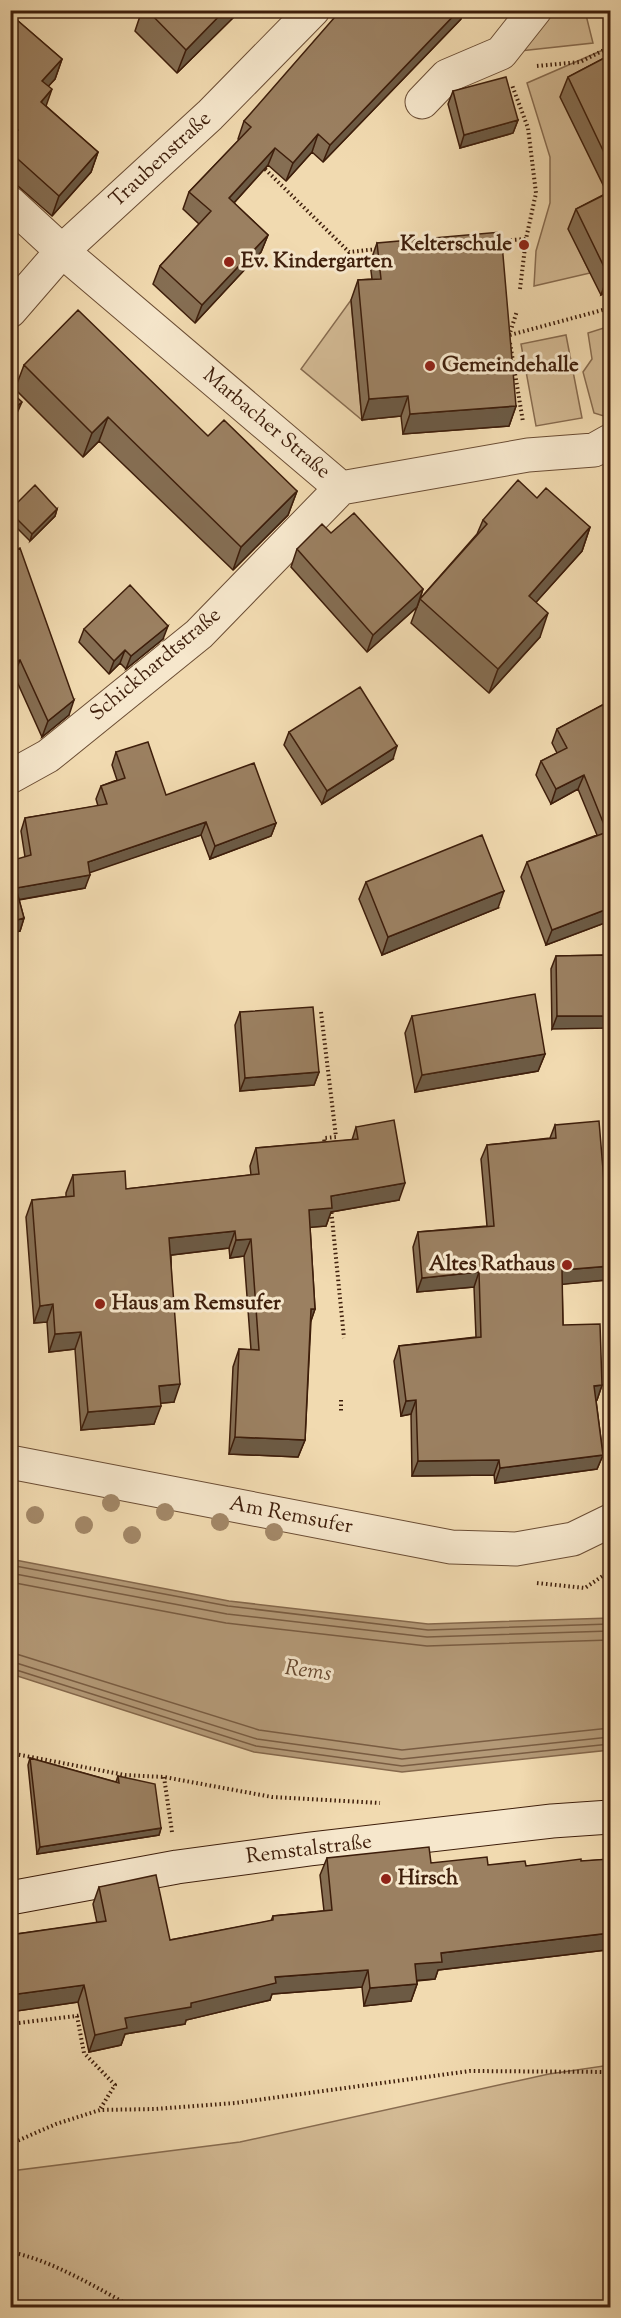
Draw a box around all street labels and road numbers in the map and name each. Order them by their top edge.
street label: Traubenstraße [103,105,219,215]
street label: Marbacher Straße [195,361,337,487]
street label: Schickhardtstraße [84,601,228,729]
street label: Am Remsufer [227,1489,356,1543]
street label: Remstalstraße [244,1827,374,1873]

